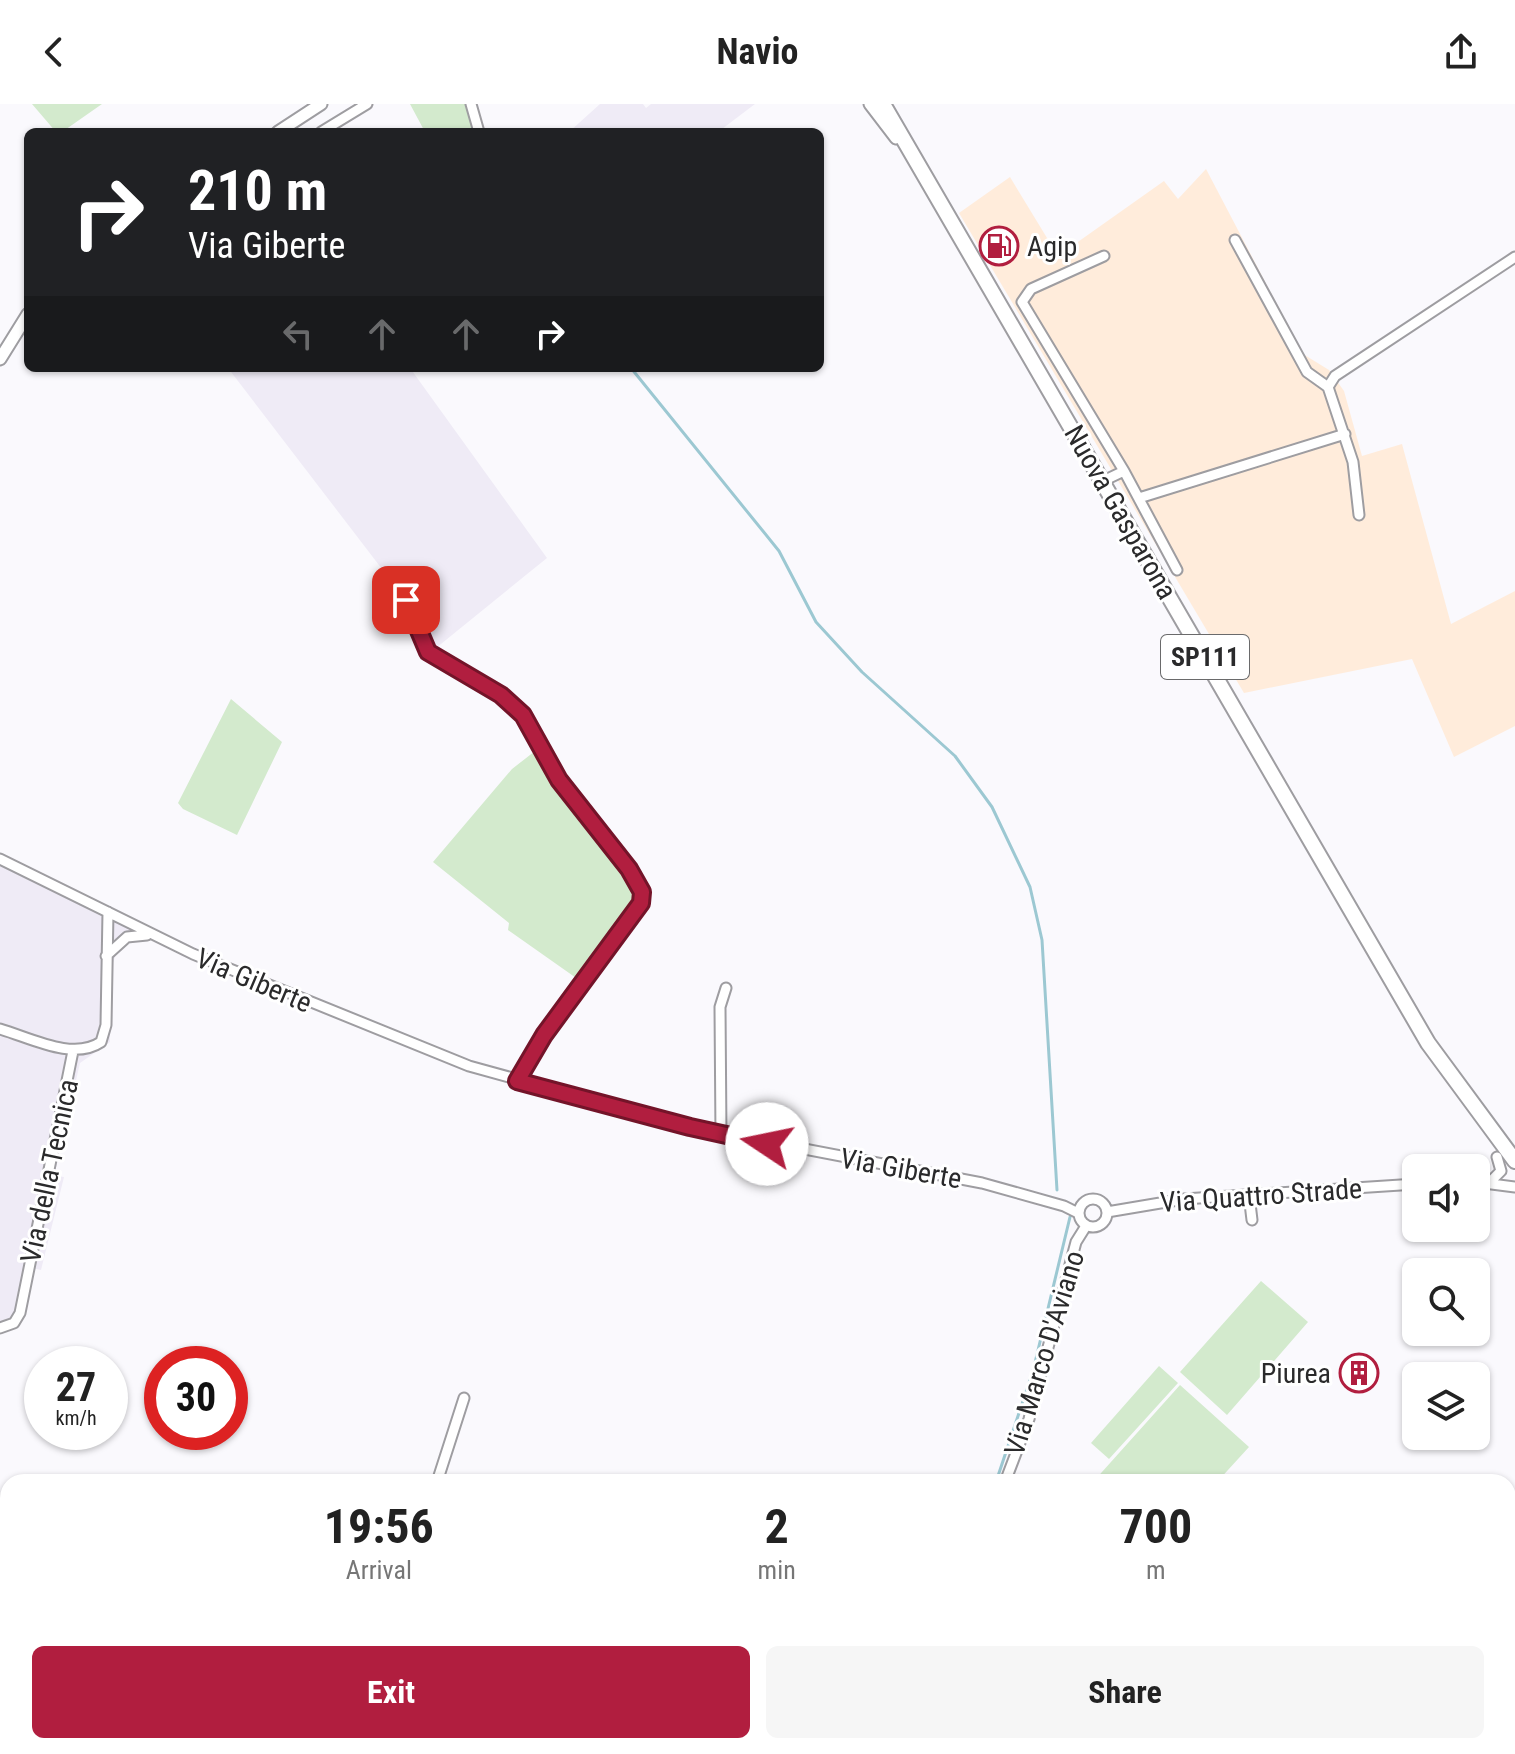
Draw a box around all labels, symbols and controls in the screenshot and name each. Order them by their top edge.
icon: back [32,30,76,74]
icon: share [1439,30,1483,74]
text: Navio [717,31,798,73]
text: 210 m [188,158,327,224]
icon: right [56,160,160,264]
text: Via Giberte [188,225,345,267]
fuel station icon: Agip [978,225,1020,267]
place label: Agip [1027,230,1077,263]
icon: left [276,312,320,356]
icon: ahead [360,312,404,356]
icon: ahead [444,312,488,356]
icon: right [528,312,572,356]
street label: Nuova Gasparona [1057,419,1184,605]
pin [372,566,440,634]
icon: arrive [384,578,428,622]
road number: SP111 [1161,635,1249,679]
street label: Via Giberte [191,941,317,1020]
street label: Via della Tecnica [14,1076,85,1266]
position arrow [725,1102,809,1186]
street label: Via Giberte [838,1142,964,1195]
map controls [1402,1154,1490,1450]
button: sound [1402,1154,1490,1242]
street label: Via Quattro Strade [1159,1172,1363,1219]
street label: Via Marco D'Aviano [998,1247,1091,1460]
button: search [1402,1258,1490,1346]
speed limit sign: 30 [144,1346,248,1450]
building icon: Piurea [1338,1352,1380,1394]
place label: Piurea [1261,1357,1331,1390]
button: layers [1402,1362,1490,1450]
text: 27 [56,1364,96,1411]
text: km/h [55,1406,97,1430]
text: 19:56 [324,1498,434,1555]
text: 2 [765,1498,789,1555]
text: 700 [1119,1498,1192,1555]
text: Arrival [346,1555,412,1585]
text: min [758,1555,796,1585]
text: m [1146,1555,1166,1585]
button: Exit [32,1646,750,1738]
button: Share [766,1646,1484,1738]

